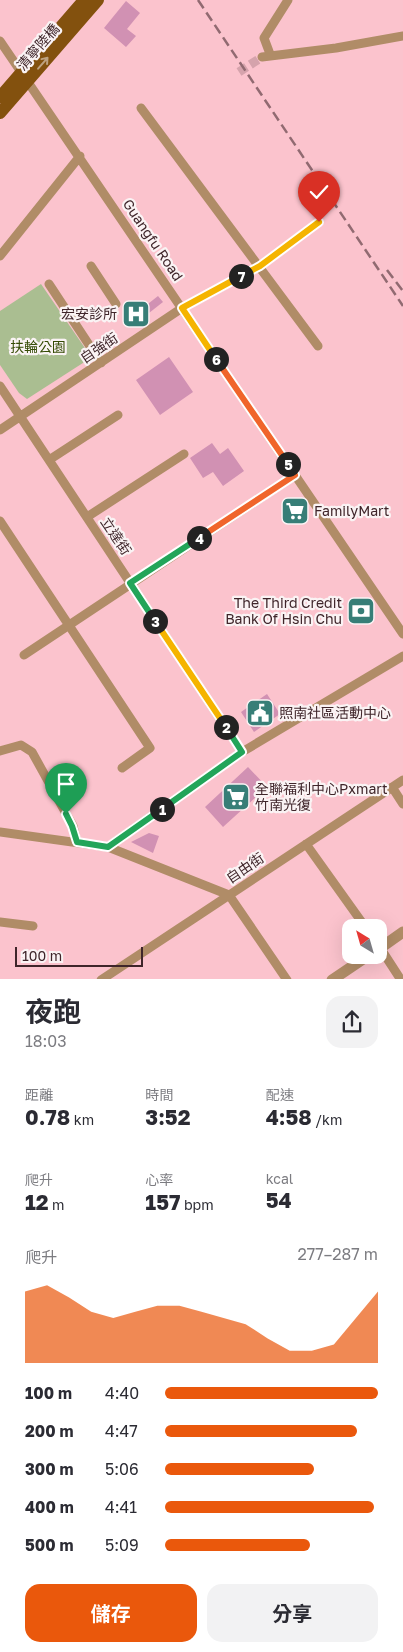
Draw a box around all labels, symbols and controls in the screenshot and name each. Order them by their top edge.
street label: 清寧陸橋 [13,20,62,73]
one-way arrow [38,57,49,70]
pin [298,171,340,222]
icon: check [305,178,333,206]
street label: Guangfu Road [120,196,187,284]
pin: 7 [228,264,254,288]
text: 7 [238,268,245,285]
hospital icon: 宏安診所 [121,299,151,329]
place label: 宏安診所 [61,305,117,322]
street label: 自強街 [77,329,121,366]
park label: 扶輪公園 [10,338,66,355]
pin: 6 [204,346,228,372]
text: 6 [212,351,221,368]
pin: 5 [276,452,300,476]
text: 5 [284,456,293,473]
supermarket icon: FamilyMart [280,496,310,526]
place label: FamilyMart [314,502,389,519]
street label: 立達街 [98,514,135,558]
pin: 4 [186,526,212,550]
text: 4 [195,530,204,547]
place label: The Third Credit Bank Of Hsin Chu [225,594,342,627]
bank icon: The Third Credit Bank Of Hsin Chu [346,596,376,626]
pin: 3 [142,608,168,634]
text: 3 [151,613,160,630]
public building icon: 照南社區活動中心 [245,698,275,728]
place label: 照南社區活動中心 [279,704,391,721]
pin: 2 [214,714,238,740]
text: 2 [222,719,231,736]
pin [45,763,87,814]
icon: arrive [52,770,80,798]
place label: 全聯福利中心Pxmart 竹南光復 [255,780,388,813]
supermarket icon: 全聯福利中心Pxmart 竹南光復 [221,782,251,812]
pin: 1 [150,796,174,822]
text: 1 [159,801,166,818]
street label: 自由街 [223,849,267,886]
north arrow [342,919,388,964]
map controls [342,919,387,964]
scale bar [15,944,142,968]
text: 100 m [22,947,62,964]
text: 夜跑 [25,995,81,1028]
button: share [326,996,378,1048]
text: 18:03 [25,1031,67,1051]
text: 距離 [25,1086,53,1103]
text: 時間 [145,1086,173,1103]
text: 配速 [266,1086,294,1103]
text: 0.78 [25,1104,70,1130]
text: 3:52 [145,1104,190,1130]
text: 4:58 [266,1104,312,1130]
text: km [70,1111,94,1128]
text: /km [312,1111,342,1128]
text: kcal [266,1170,293,1187]
text: 爬升 [25,1171,53,1188]
text: 心率 [145,1171,173,1188]
text: 54 [266,1187,292,1213]
text: 12 [25,1189,49,1215]
text: 157 [145,1189,180,1215]
text: m [49,1196,65,1213]
text: bpm [180,1196,214,1213]
text: 277–287 m [298,1244,378,1264]
text: 爬升 [25,1247,57,1267]
text: 100 m [25,1383,72,1403]
text: 4:40 [105,1383,139,1403]
text: 200 m [25,1421,74,1441]
text: 4:47 [105,1421,138,1441]
text: 300 m [25,1459,74,1479]
text: 5:06 [105,1459,139,1479]
text: 400 m [25,1497,74,1517]
text: 4:41 [105,1497,137,1517]
text: 500 m [25,1535,74,1555]
text: 5:09 [105,1535,139,1555]
button: 儲存 [25,1584,197,1642]
button: 分享 [207,1584,378,1642]

